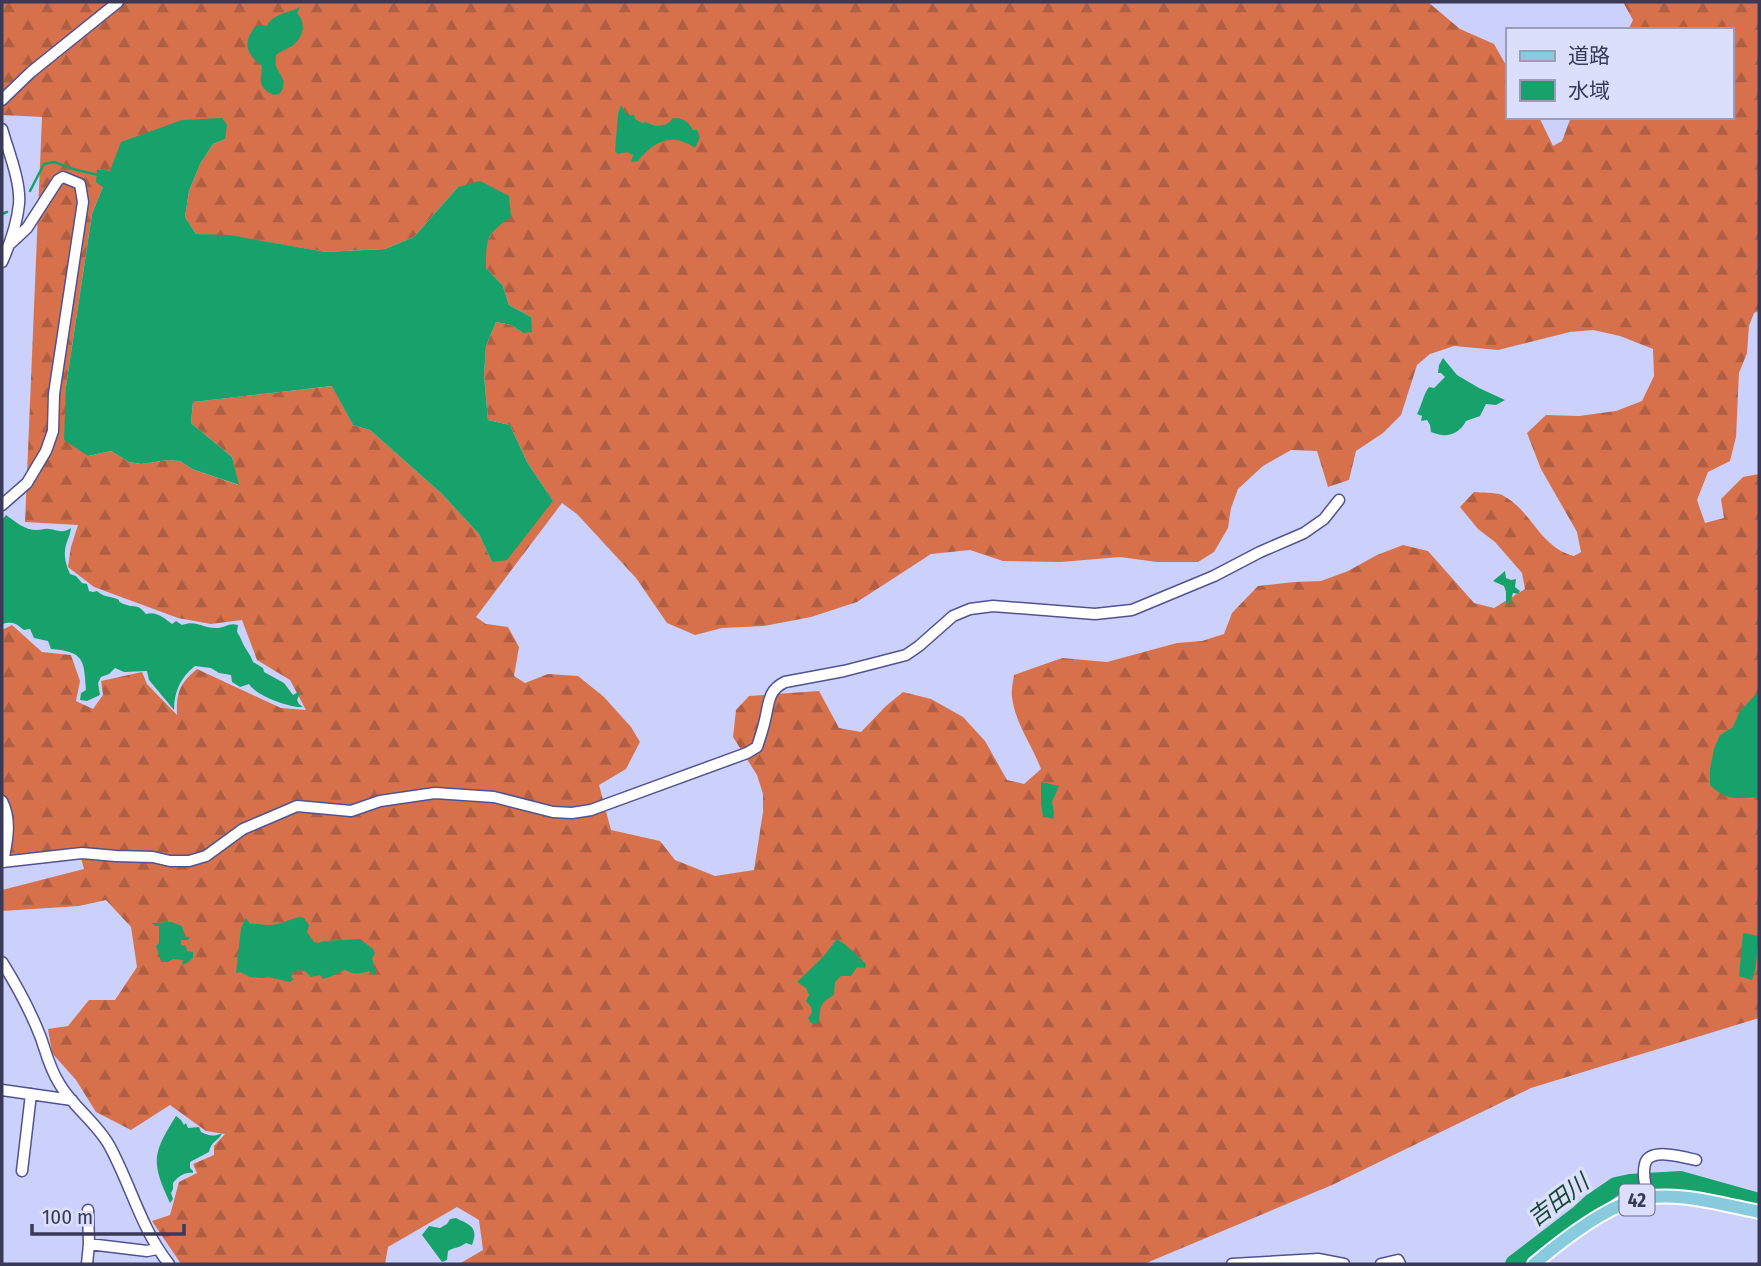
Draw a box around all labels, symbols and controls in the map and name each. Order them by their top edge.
legend [1506,28,1733,119]
text: 道路 [1568,43,1610,69]
text: 水域 [1568,78,1610,104]
water label: 吉田川 [1522,1166,1596,1232]
road number: 42 [1620,1184,1654,1216]
scale bar [32,1192,184,1236]
text: 100 m [42,1204,93,1230]

